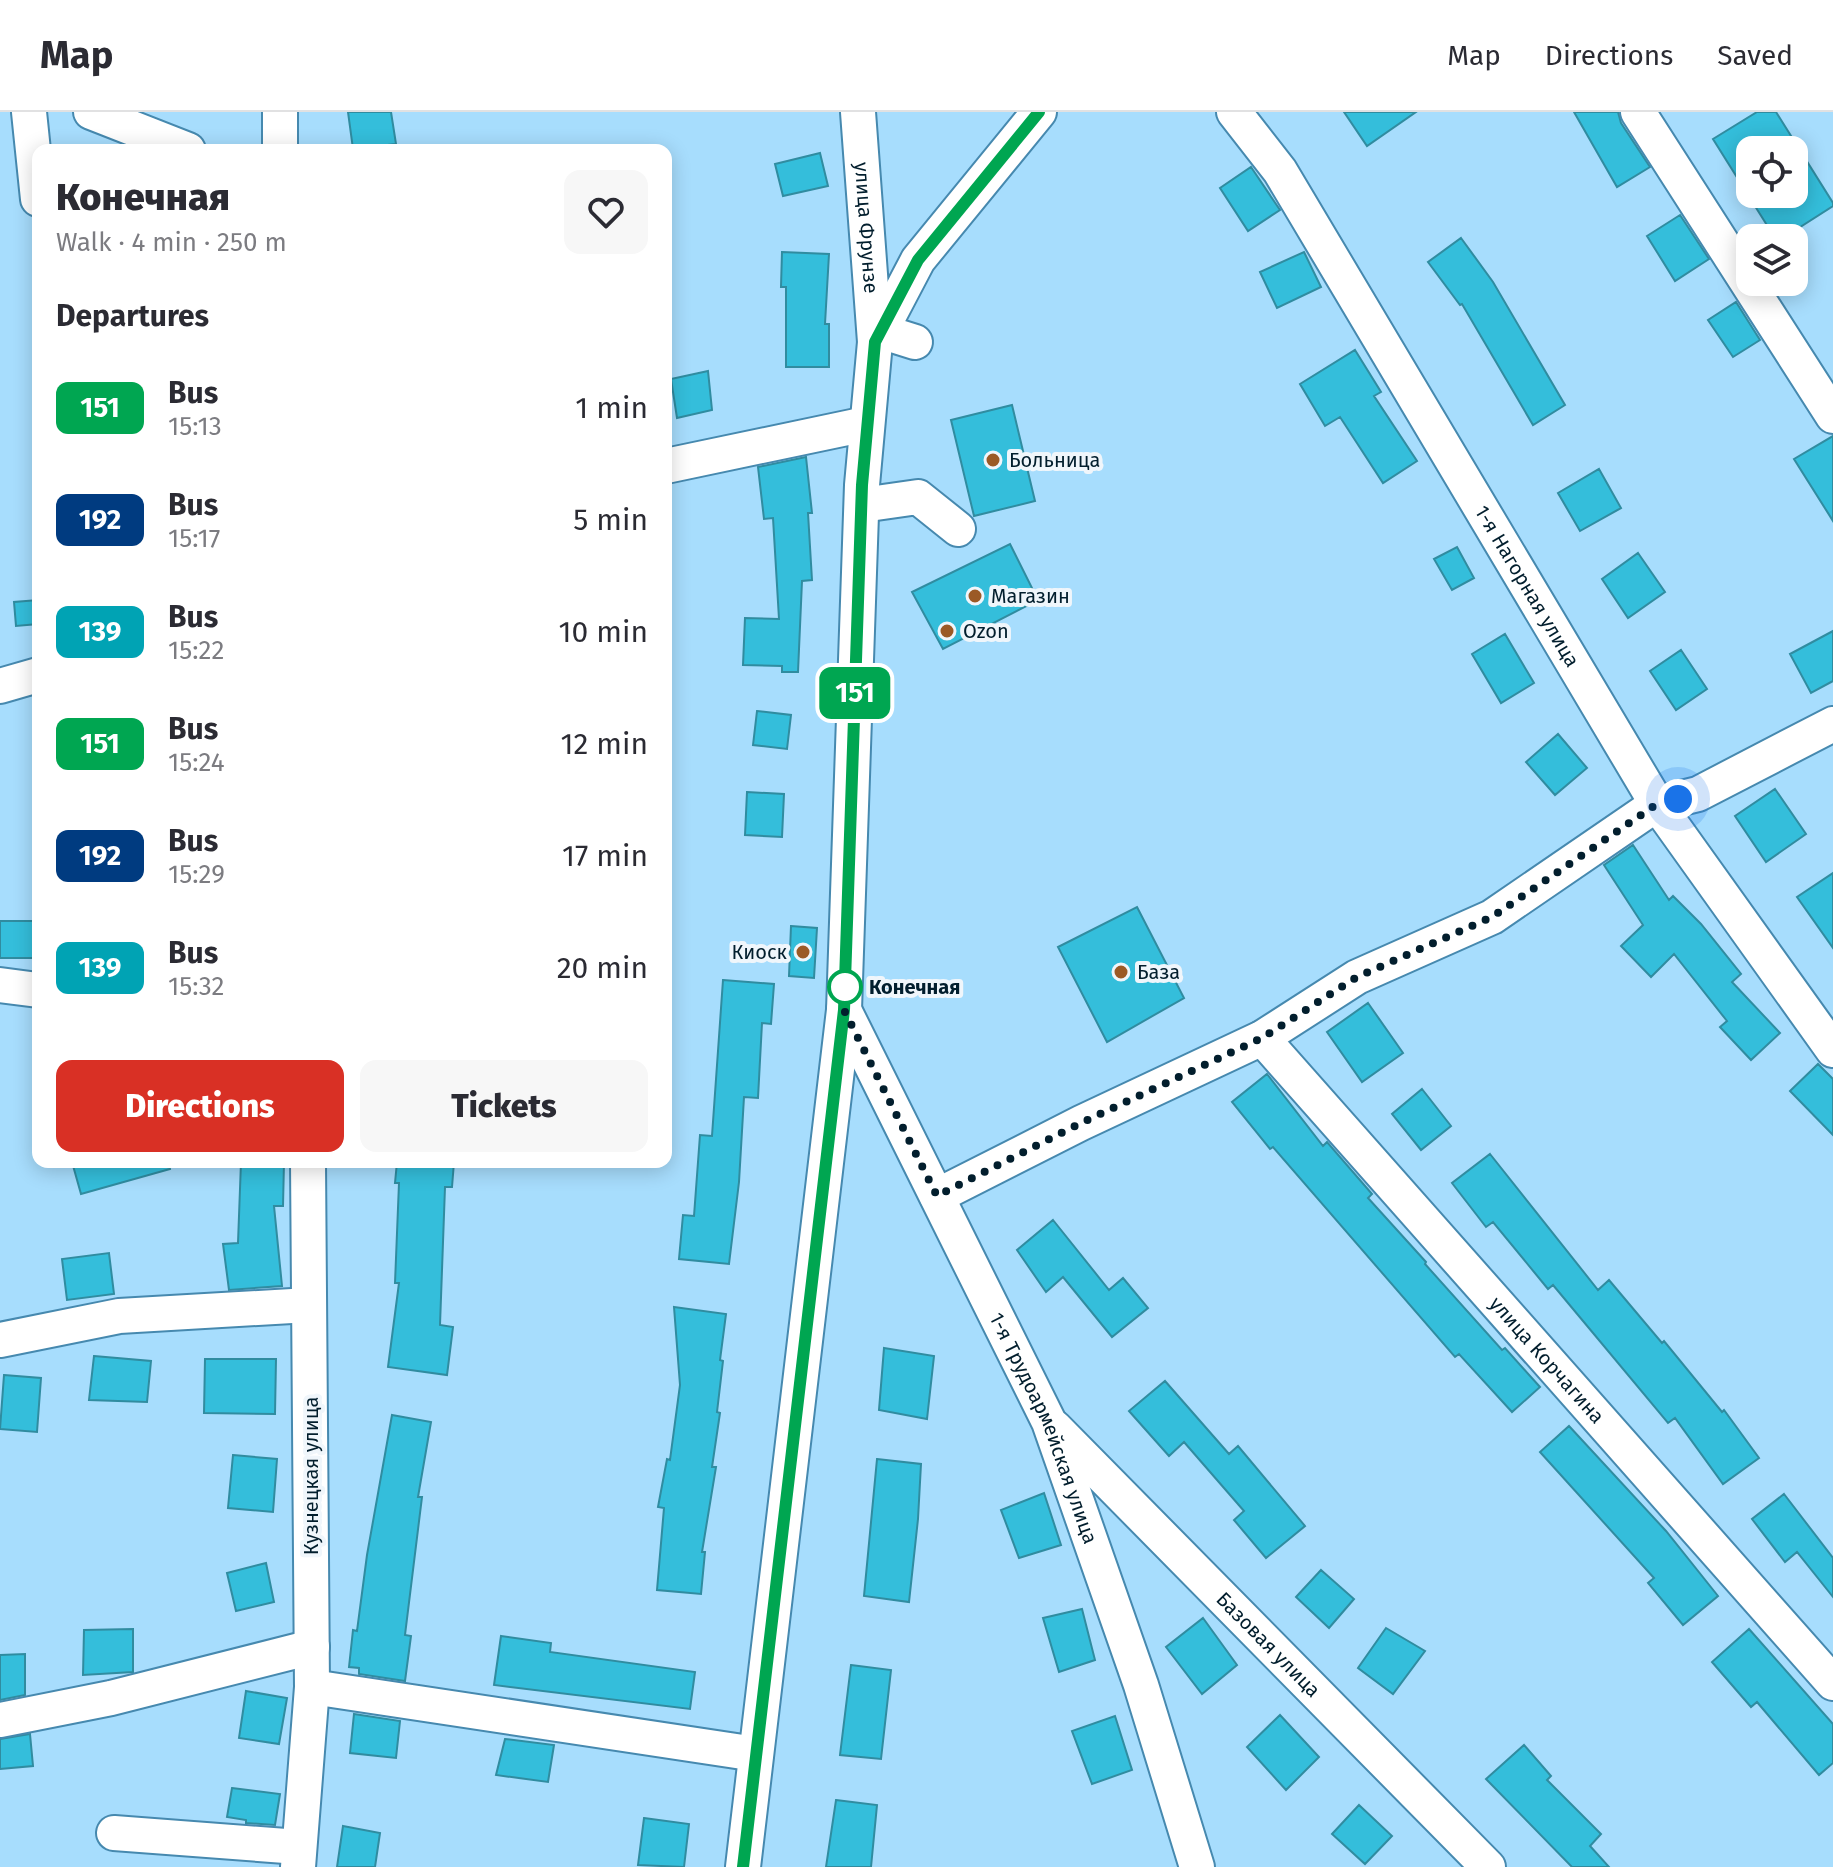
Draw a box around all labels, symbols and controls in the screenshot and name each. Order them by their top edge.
text: Map [40,32,113,78]
text: Map [1447,39,1501,72]
text: Directions [1545,39,1673,72]
text: Saved [1717,39,1793,72]
map controls [1736,136,1808,296]
button: locate [1736,136,1808,208]
street label: улица Фрунзе [850,161,883,294]
button: heart [564,170,648,254]
text: Конечная [56,174,230,220]
button: layers [1736,224,1808,296]
text: Walk · 4 min · 250 m [56,227,287,258]
text: Departures [56,298,209,334]
text: Bus [168,375,218,411]
text: 1 min [575,390,648,426]
text: 151 [80,391,120,424]
text: 15:13 [168,411,222,442]
place label: Больница [1009,448,1100,472]
marker: Больница [984,451,1002,469]
text: Bus [168,487,218,523]
street label: 1-я Нагорная улица [1470,501,1585,671]
text: 5 min [573,502,648,538]
text: 192 [79,503,121,536]
text: 15:17 [168,523,220,554]
place label: Магазин [991,584,1070,608]
marker: Магазин [966,587,984,605]
text: Bus [168,599,218,635]
text: 10 min [559,614,648,650]
text: 139 [79,615,121,648]
place label: Ozon [963,619,1009,643]
marker: Ozon [938,622,956,640]
text: 15:22 [168,635,224,666]
line badge: 151 [809,667,901,719]
text: 151 [835,676,875,709]
text: Bus [168,711,218,747]
text: 12 min [560,726,648,762]
text: 151 [80,727,120,760]
text: 15:24 [168,747,225,778]
your location [1658,779,1698,819]
text: Bus [168,823,218,859]
text: 17 min [562,838,648,874]
text: 192 [79,839,121,872]
text: 15:29 [168,859,225,890]
text: Bus [168,935,218,971]
place label: Киоск [732,940,788,964]
marker: Киоск [794,943,812,961]
text: 20 min [557,950,648,986]
text: 139 [79,951,121,984]
place label: База [1137,960,1180,984]
marker: База [1112,963,1130,981]
marker: Конечная [828,970,862,1004]
text: 15:32 [168,971,224,1002]
place label: Конечная [869,975,960,999]
button: Directions [56,1060,344,1152]
button: Tickets [360,1060,648,1152]
street label: улица Корчагина [1485,1292,1610,1428]
street label: 1-я Трудоармейская улица [985,1309,1103,1547]
street label: Кузнецкая улица [299,1397,323,1555]
street label: Базовая улица [1211,1587,1326,1702]

